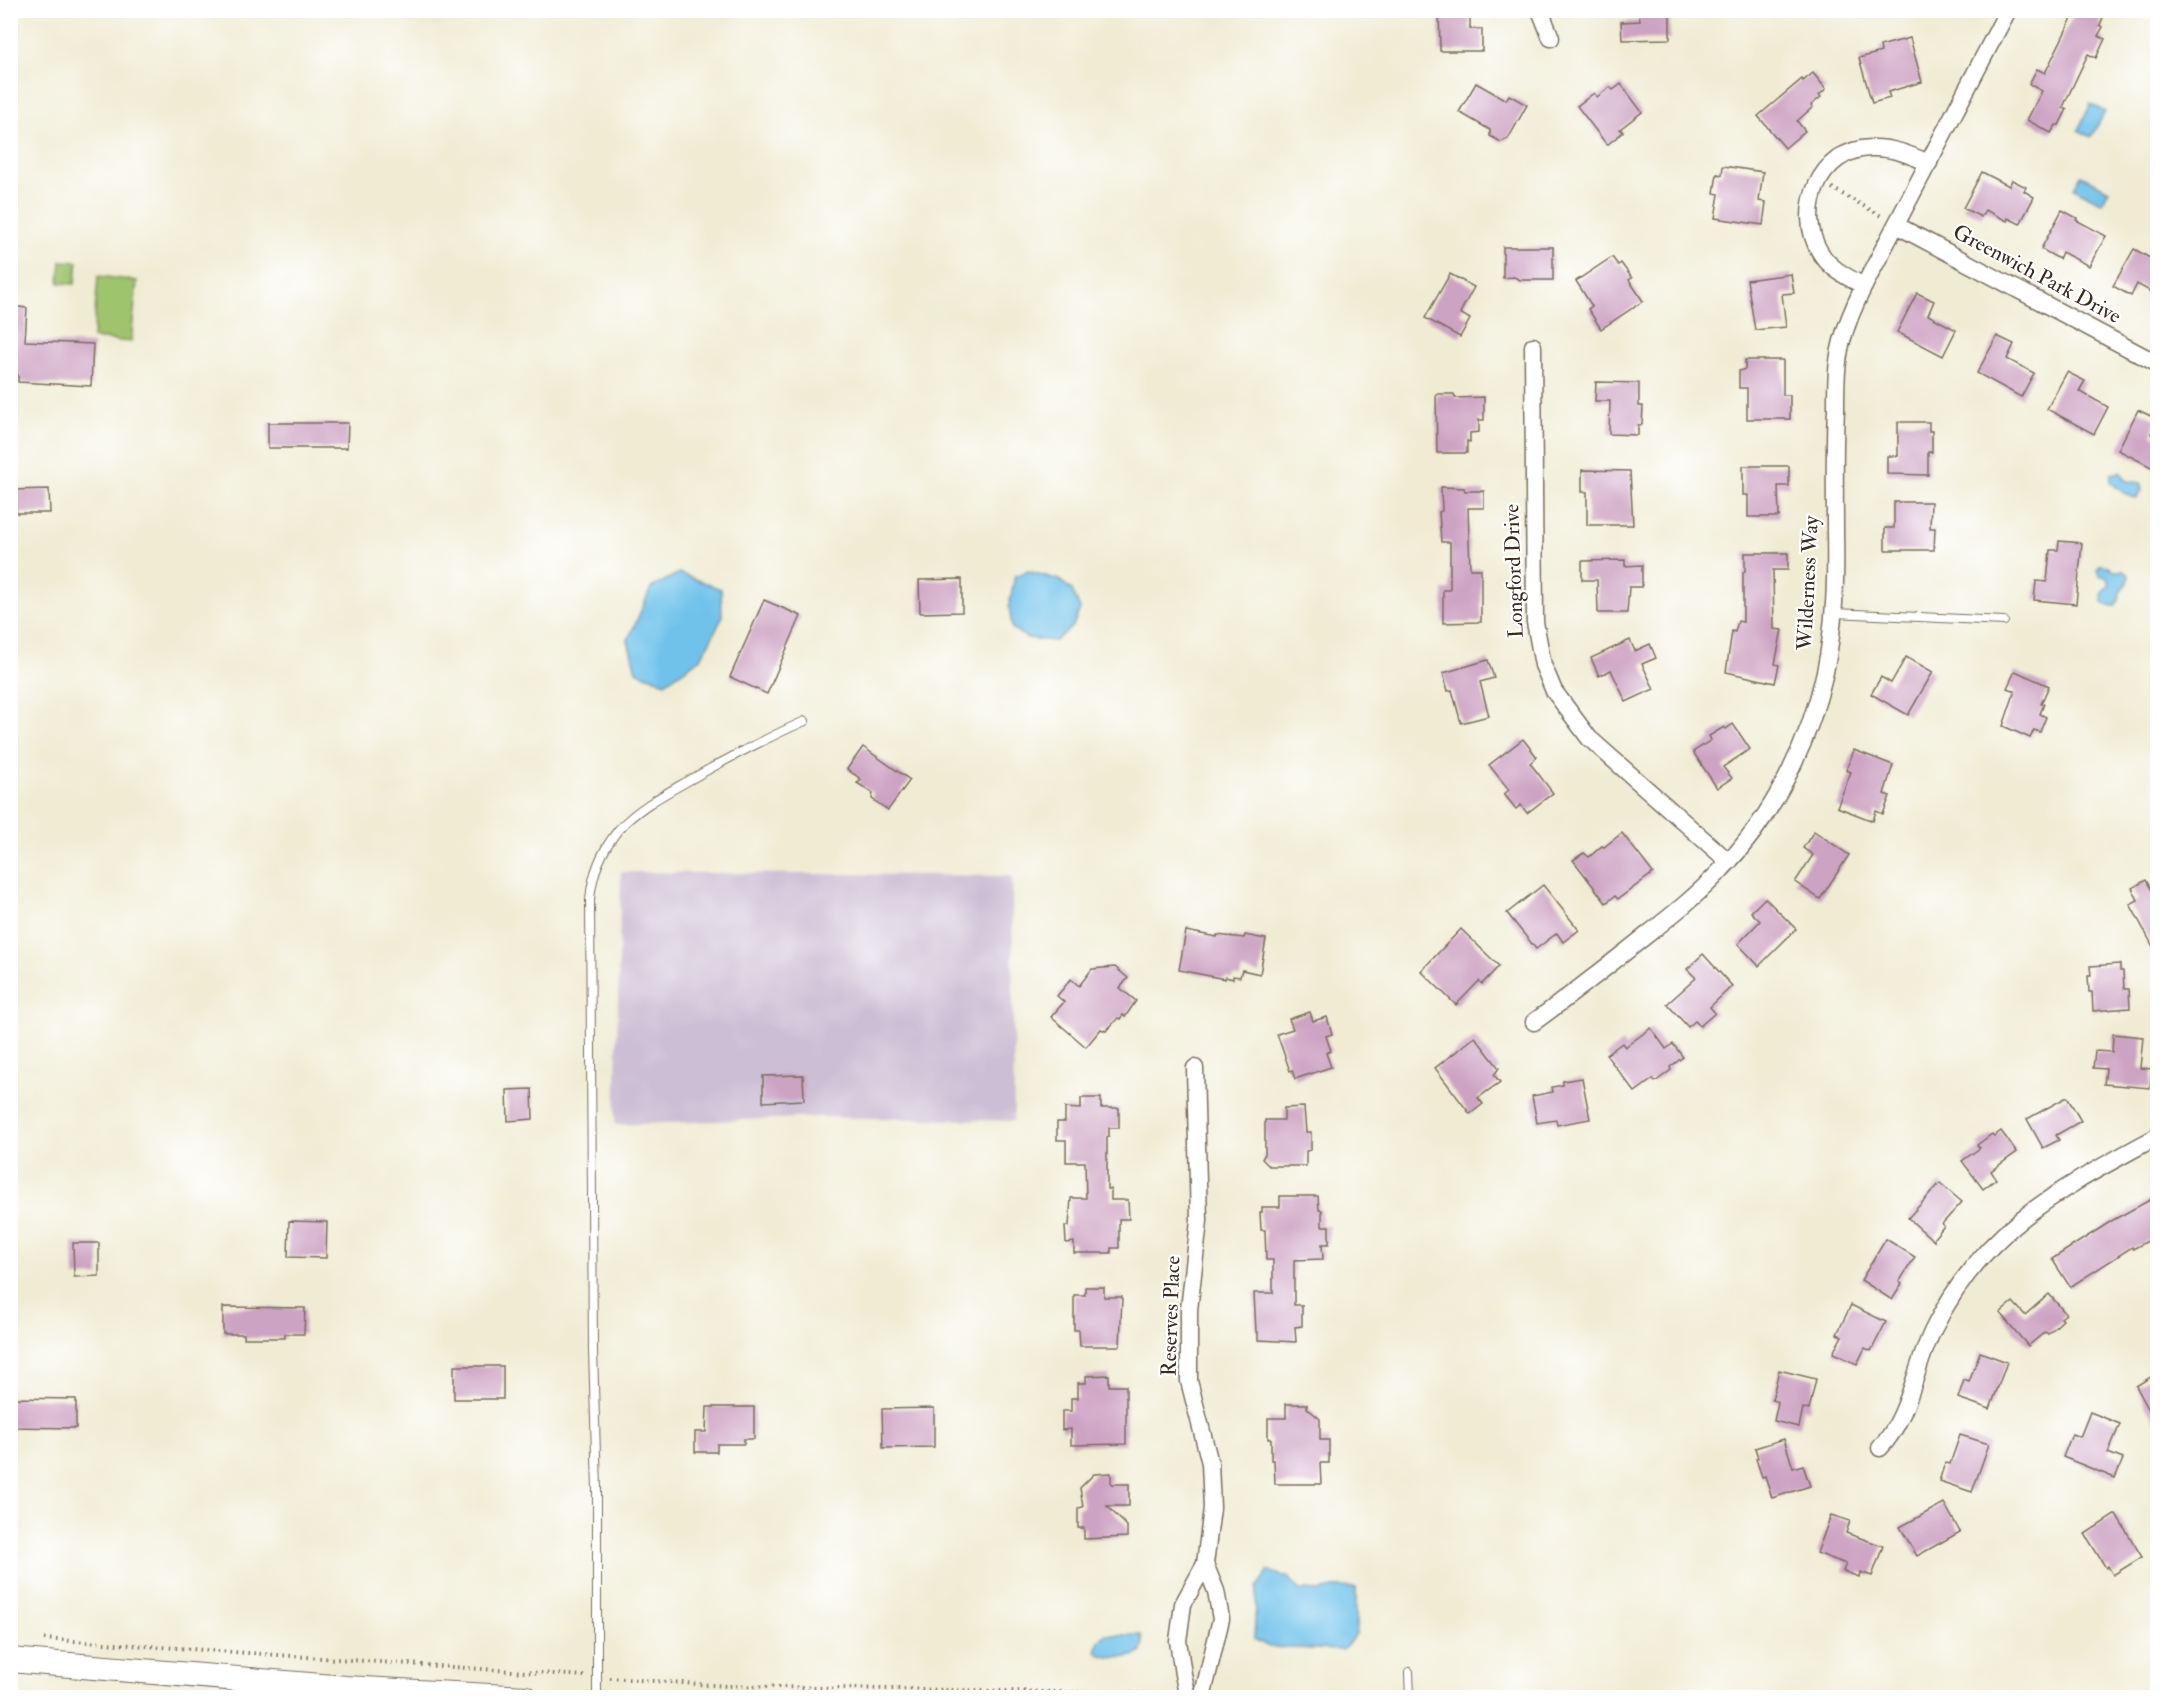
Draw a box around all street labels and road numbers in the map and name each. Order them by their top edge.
street label: Greenwich Park Drive [1948,218,2126,330]
street label: Longford Drive [1498,503,1530,638]
street label: Wilderness Way [1791,514,1825,652]
street label: Reserves Place [1155,1255,1187,1377]

